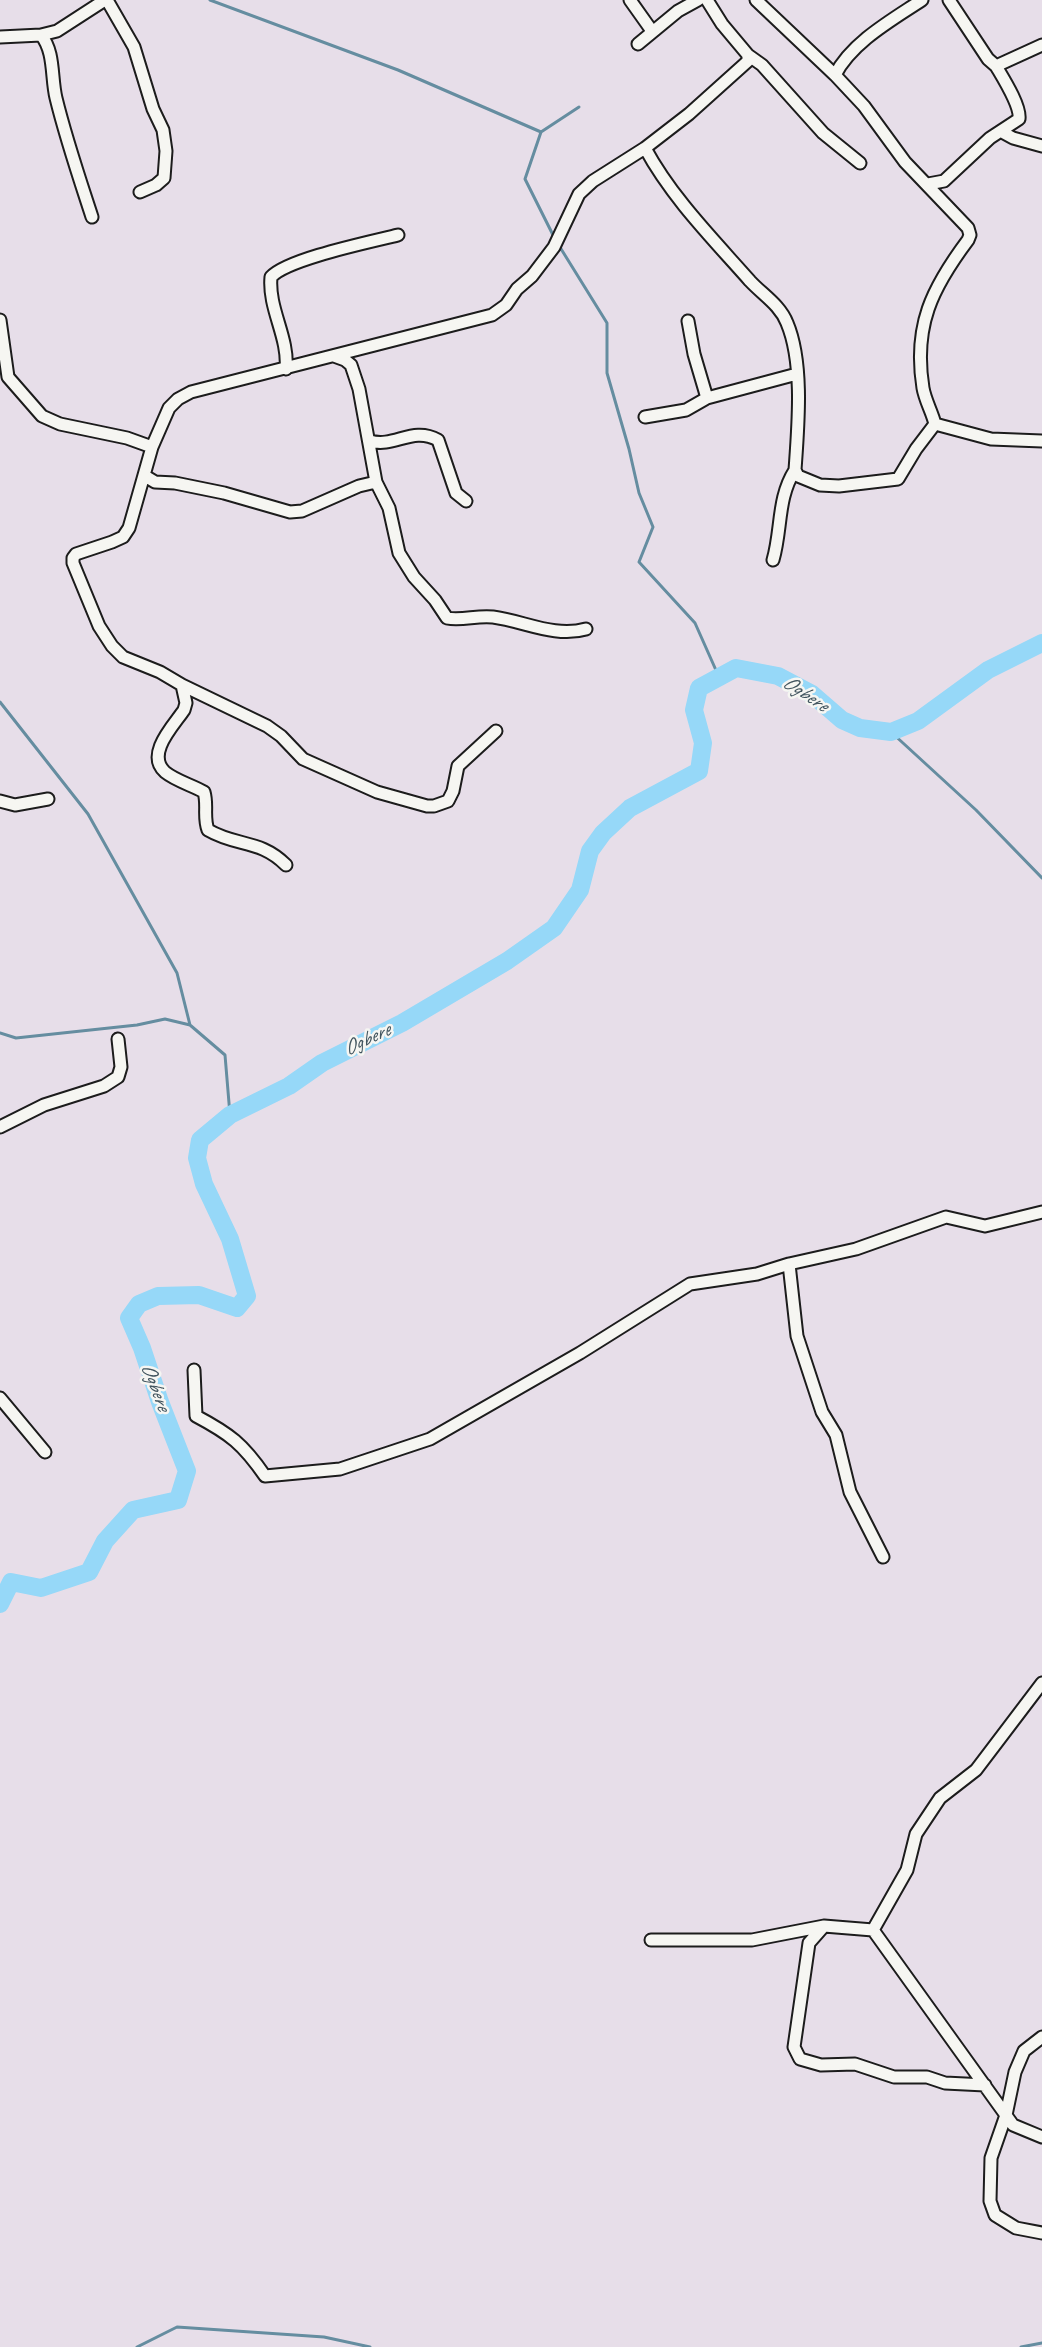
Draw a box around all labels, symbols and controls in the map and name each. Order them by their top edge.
water label: Ogbere [778,670,832,718]
water label: Ogbere [340,1018,394,1062]
water label: Ogbere [135,1360,175,1414]

